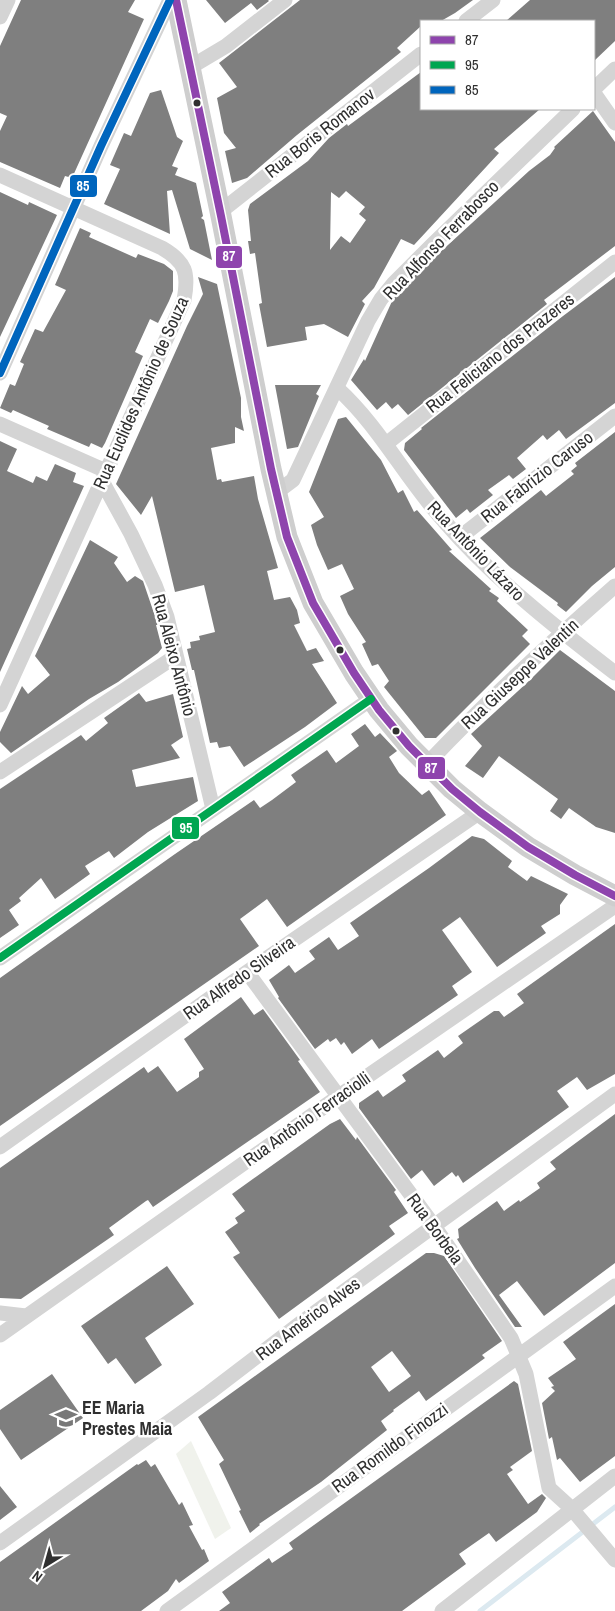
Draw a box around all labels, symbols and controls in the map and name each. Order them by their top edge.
legend [420,20,595,110]
text: 87 [465,29,479,50]
text: 95 [465,54,479,75]
text: 85 [465,79,479,100]
street label: Rua Boris Romanov [260,81,380,183]
unlabelled marker [192,98,202,108]
line badge: 85 [69,174,98,198]
street label: Rua Alfonso Ferrabosco [377,174,504,305]
text: 85 [77,177,90,195]
line badge: 87 [215,245,243,269]
text: 87 [223,247,236,265]
street label: Rua Feliciano dos Prazeres [420,287,579,419]
street label: Rua Euclides Antônio de Souza [87,292,194,493]
street label: Rua Fabrizio Caruso [475,425,598,528]
street label: Rua Antônio Lázaro [422,495,531,606]
street label: Rua Aleixo Antônio [146,591,203,719]
street label: Rua Giuseppe Valentin [455,613,584,735]
unlabelled marker [335,645,345,655]
unlabelled marker [391,726,401,736]
line badge: 87 [417,756,446,780]
text: 87 [425,759,438,777]
line badge: 95 [171,816,200,840]
text: 95 [180,819,193,837]
street label: Rua Alfredo Silveira [178,930,300,1025]
street label: Rua Antônio Ferraciolli [238,1065,375,1172]
street label: Rua Borbela [401,1188,470,1269]
street label: Rua Américo Alves [250,1271,365,1366]
place label: EE Maria Prestes Maia [82,1395,173,1441]
street label: Rua Romildo Finozzi [326,1397,453,1498]
school or university icon: EE Maria Prestes Maia [53,1405,79,1431]
north arrow [20,1541,70,1591]
text: N [28,1567,46,1586]

